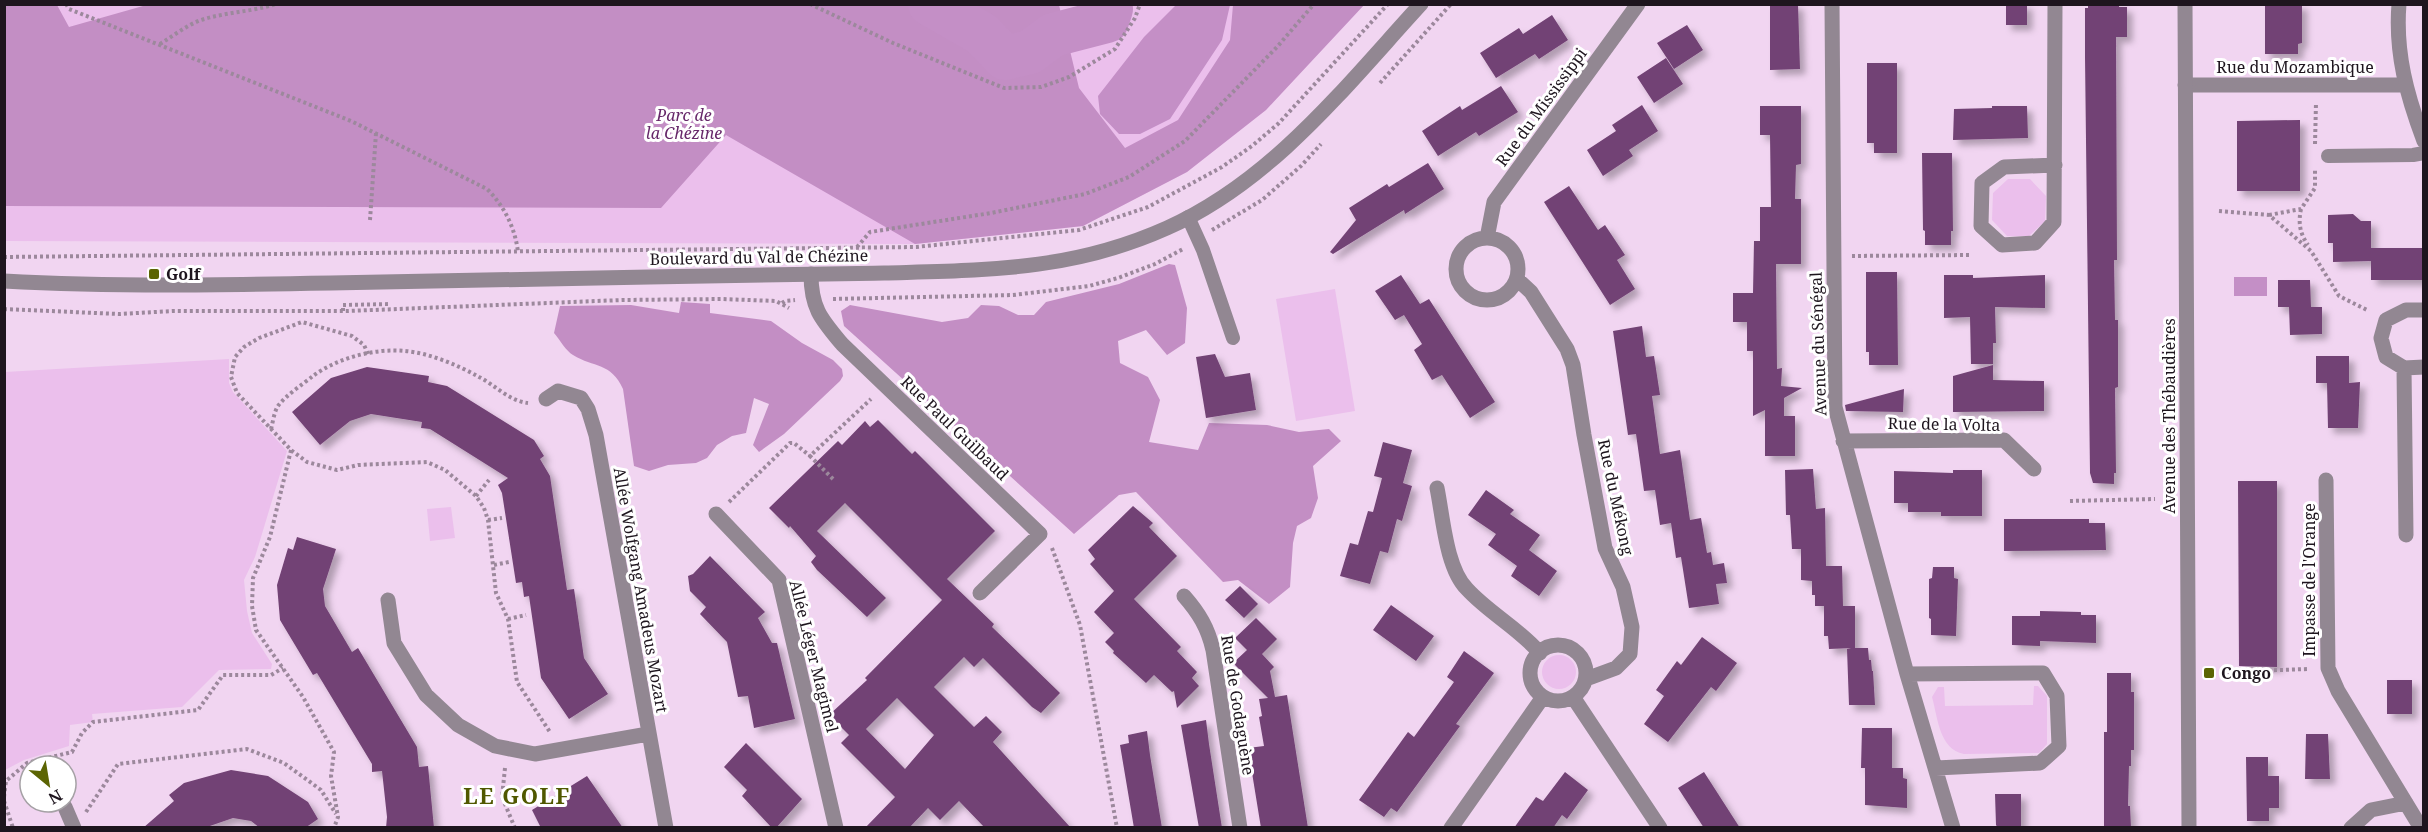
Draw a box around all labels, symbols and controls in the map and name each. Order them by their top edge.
street label: Rue du Mississippi [1491,43,1591,171]
street label: Rue du Mozambique [2216,56,2374,78]
park label: Parc de la Chézine [646,104,722,144]
street label: Boulevard du Val de Chézine [650,244,868,270]
place label: Golf [166,263,202,285]
marker: Golf [147,267,161,281]
street label: Avenue du Sénégal [1804,272,1832,416]
street label: Avenue des Thébaudières [2158,318,2180,514]
street label: Rue Paul Guilbaud [896,371,1014,485]
street label: Rue de la Volta [1887,412,2001,436]
street label: Rue du Mékong [1593,437,1639,558]
street label: Allée Wolfgang Amadeus Mozart [609,465,674,715]
street label: Impasse de l'Orange [2298,503,2320,657]
street label: Allée Léger Magimel [784,578,844,735]
street label: Rue de Godaguène [1216,633,1260,777]
place label: Congo [2221,662,2271,684]
marker: Congo [2202,666,2216,680]
north arrow [18,754,78,814]
district label: LE GOLF [463,780,571,810]
text: N [44,784,66,810]

